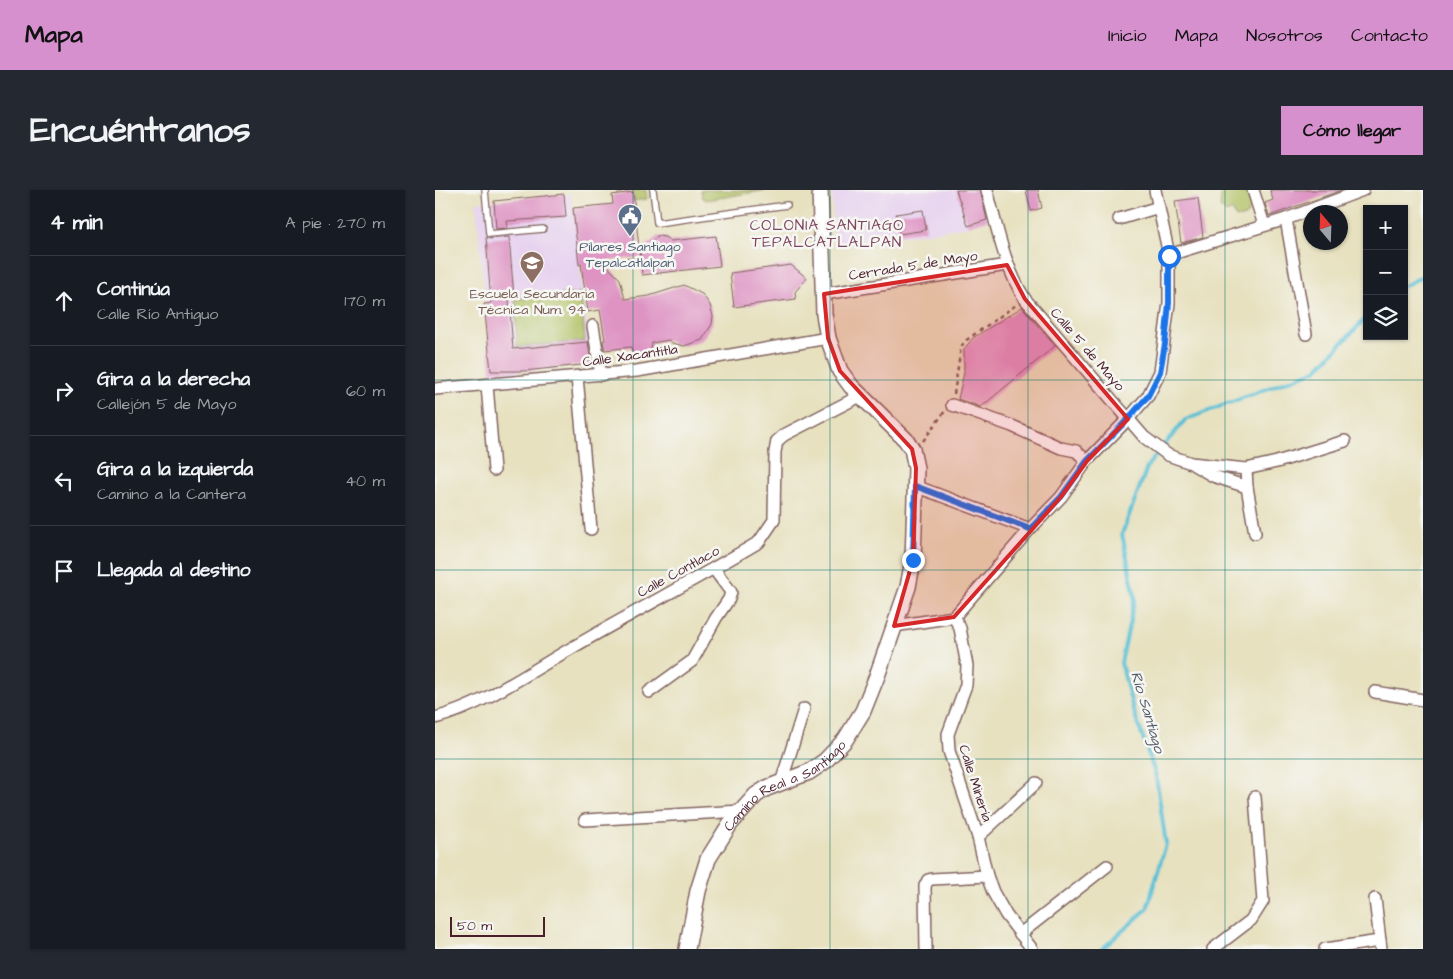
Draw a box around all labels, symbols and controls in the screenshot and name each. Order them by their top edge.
text: Mapa [25,18,83,52]
text: Inicio [1108,23,1147,48]
text: Mapa [1175,23,1218,48]
text: Nosotros [1246,23,1323,48]
text: Contacto [1351,23,1428,48]
text: Encuéntranos [30,106,251,155]
button: Cómo llegar [1281,106,1423,155]
public building icon: Pilares Santiago Tepalcatlalpan [617,203,643,237]
north arrow [1303,205,1348,250]
map controls [1363,205,1408,340]
button: + [1363,205,1408,250]
text: 4 min [50,208,103,237]
text: A pie · 270 m [285,212,385,234]
district label: COLONIA SANTIAGO TEPALCATLALPAN [750,215,904,253]
place label: Pilares Santiago Tepalcatlalpan [579,237,681,273]
route start [1158,245,1181,268]
street label: Cerrada 5 de Mayo [847,246,979,286]
school or university icon: Escuela Secundaria Técnica Num. 94 [519,250,545,284]
button: − [1363,250,1408,295]
text: Continúa [97,276,170,303]
place label: Escuela Secundaria Técnica Num. 94 [470,284,594,320]
icon: ahead [50,287,78,315]
text: 170 m [344,290,385,312]
button: layers [1363,295,1408,340]
text: Calle Río Antiguo [97,303,218,325]
street label: Calle 5 de Mayo [1045,304,1129,396]
street label: Calle Xacantitla [581,339,679,373]
text: Gira a la derecha [97,366,250,393]
icon: right [50,377,78,405]
text: 60 m [346,380,385,402]
text: Callejón 5 de Mayo [97,393,237,415]
text: Gira a la izquierda [97,456,253,483]
icon: left [50,467,78,495]
text: 40 m [345,470,385,492]
text: Camino a la Cantera [97,483,246,505]
street label: Calle Contlaco [634,541,723,603]
route end [902,549,925,572]
icon: arrive [50,557,78,585]
text: Llegada al destino [97,557,250,584]
water label: Río Santiago [1124,669,1170,757]
street label: Camino Real a Santiago [719,736,851,835]
street label: Calle Minería [953,742,997,824]
scale bar [450,914,545,937]
text: 50 m [457,916,492,936]

